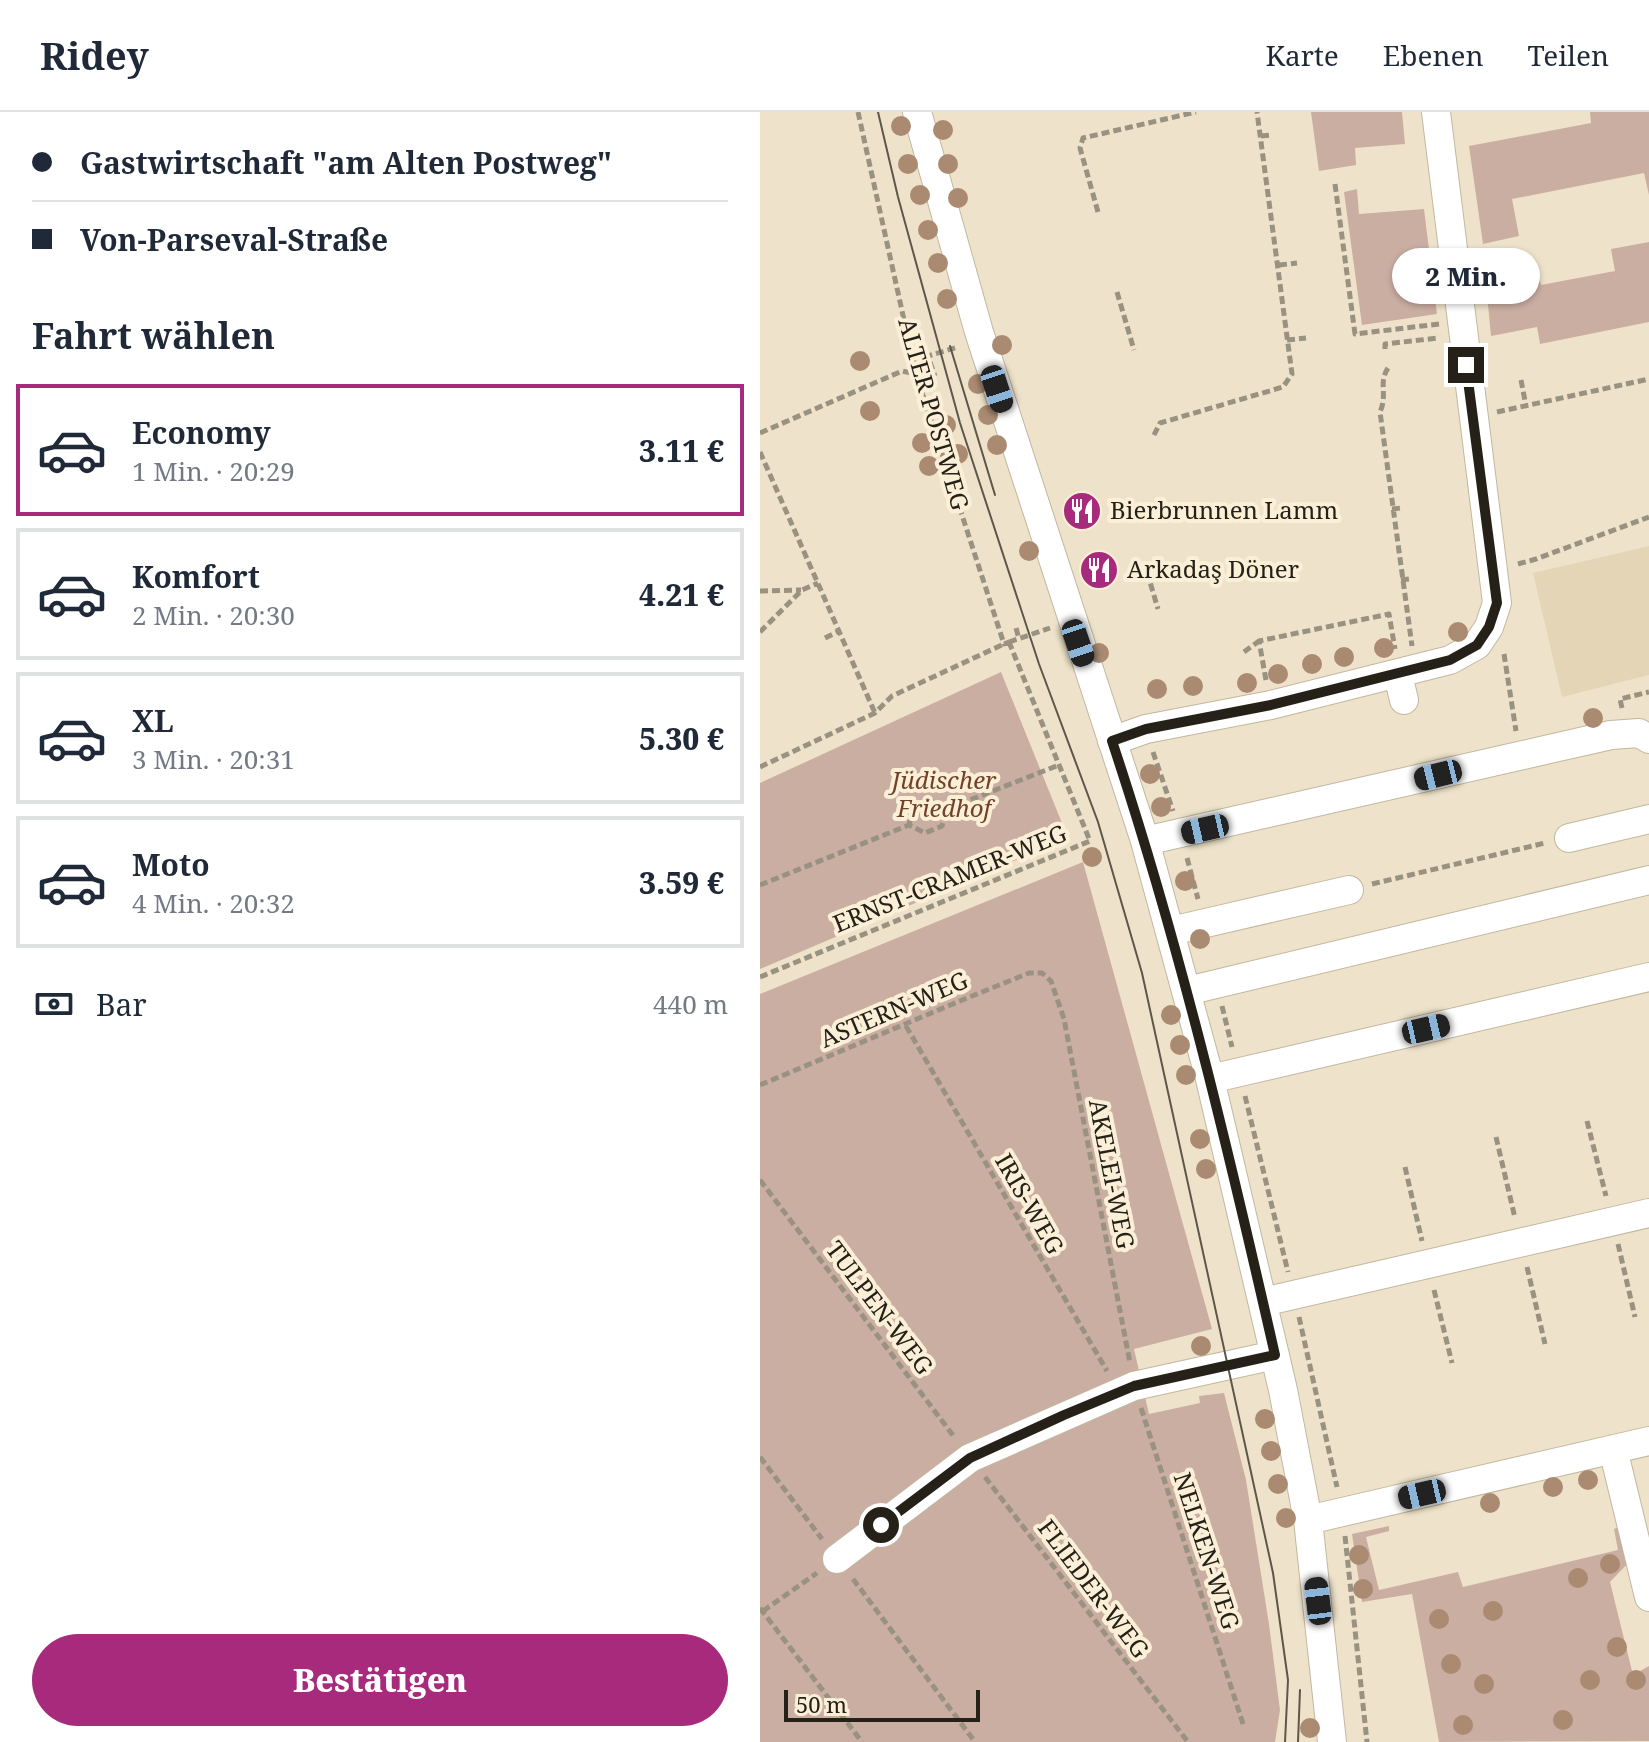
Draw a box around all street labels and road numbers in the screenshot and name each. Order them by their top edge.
street label: ALTER POSTWEG [891,314,978,514]
street label: ERNST-CRAMER-WEG [828,816,1071,940]
street label: ASTERN-WEG [814,963,973,1055]
street label: AKELEI-WEG [1082,1096,1143,1251]
street label: IRIS-WEG [988,1147,1072,1260]
street label: TULPEN-WEG [819,1234,941,1381]
street label: NELKEN-WEG [1167,1468,1248,1633]
street label: FLIEDER-WEG [1031,1512,1157,1664]

